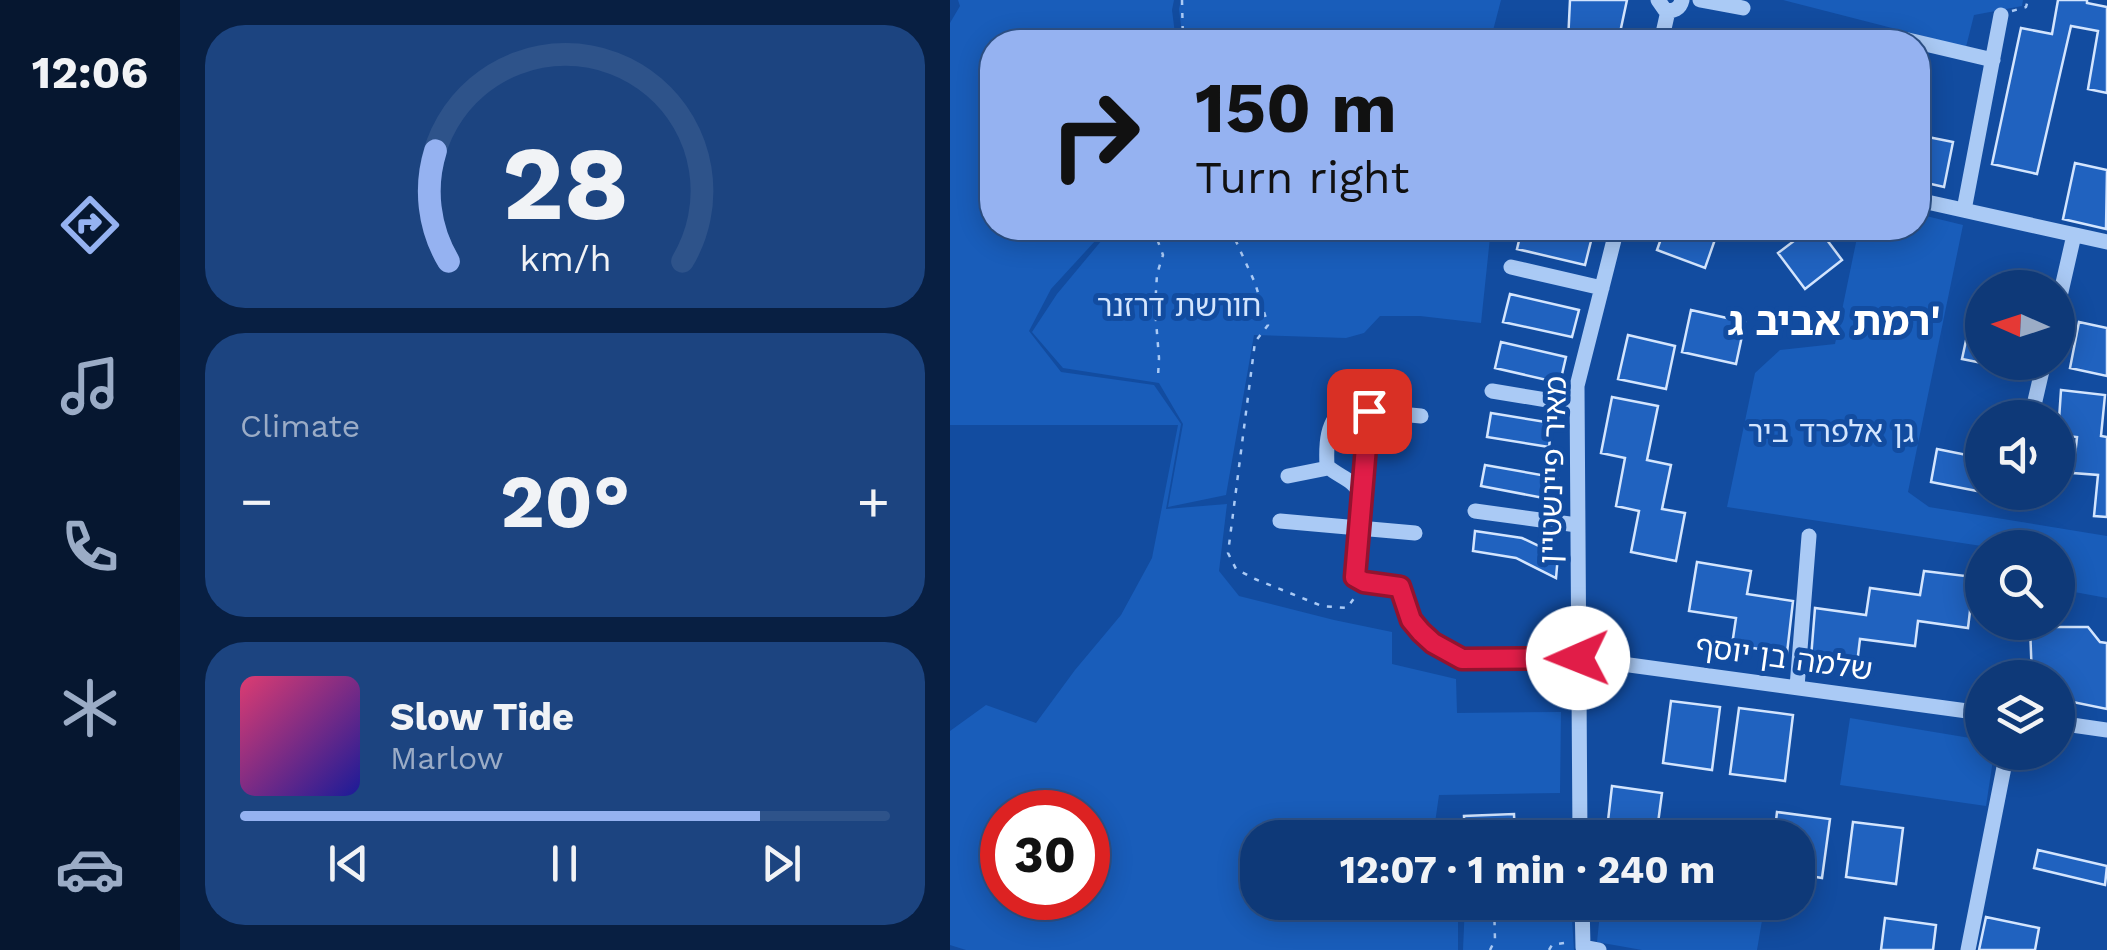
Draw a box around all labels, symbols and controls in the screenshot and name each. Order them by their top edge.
text: 12:06 [32,46,148,99]
text: 150 m [1195,67,1397,149]
icon: right [1030,70,1160,200]
text: 28 [501,122,629,244]
text: Turn right [1195,151,1409,204]
icon: directions [55,190,125,260]
text: km/h [519,238,611,280]
north arrow [1965,270,2075,380]
map controls [1965,270,2075,770]
park label: חורשת דרזנר [1097,288,1261,323]
district label: רמת אביב ג' [1728,298,1940,345]
icon: music [55,351,125,421]
pin [1327,369,1412,454]
street label: מאיר פיינשטיין [1532,376,1573,564]
icon: arrive [1342,384,1397,439]
button: sound [1965,400,2075,510]
text: Climate [240,407,360,445]
park label: גן אלפרד ביר [1748,414,1914,449]
text: 20° [500,457,630,545]
text: − [240,469,273,533]
text: + [857,469,890,533]
icon: phone [55,512,125,582]
button: search [1965,530,2075,640]
position arrow [1526,606,1630,710]
street label: שלמה בן יוסף [1693,628,1875,687]
button: layers [1965,660,2075,770]
icon: climate [55,673,125,743]
text: Slow Tide [390,695,574,739]
text: Marlow [390,739,504,777]
speed limit sign: 30 [980,790,1110,920]
icon: car [55,834,125,904]
icon: previous [321,836,376,891]
icon: pause [537,836,592,891]
icon: next [754,836,809,891]
text: 12:07 · 1 min · 240 m [1340,848,1715,892]

